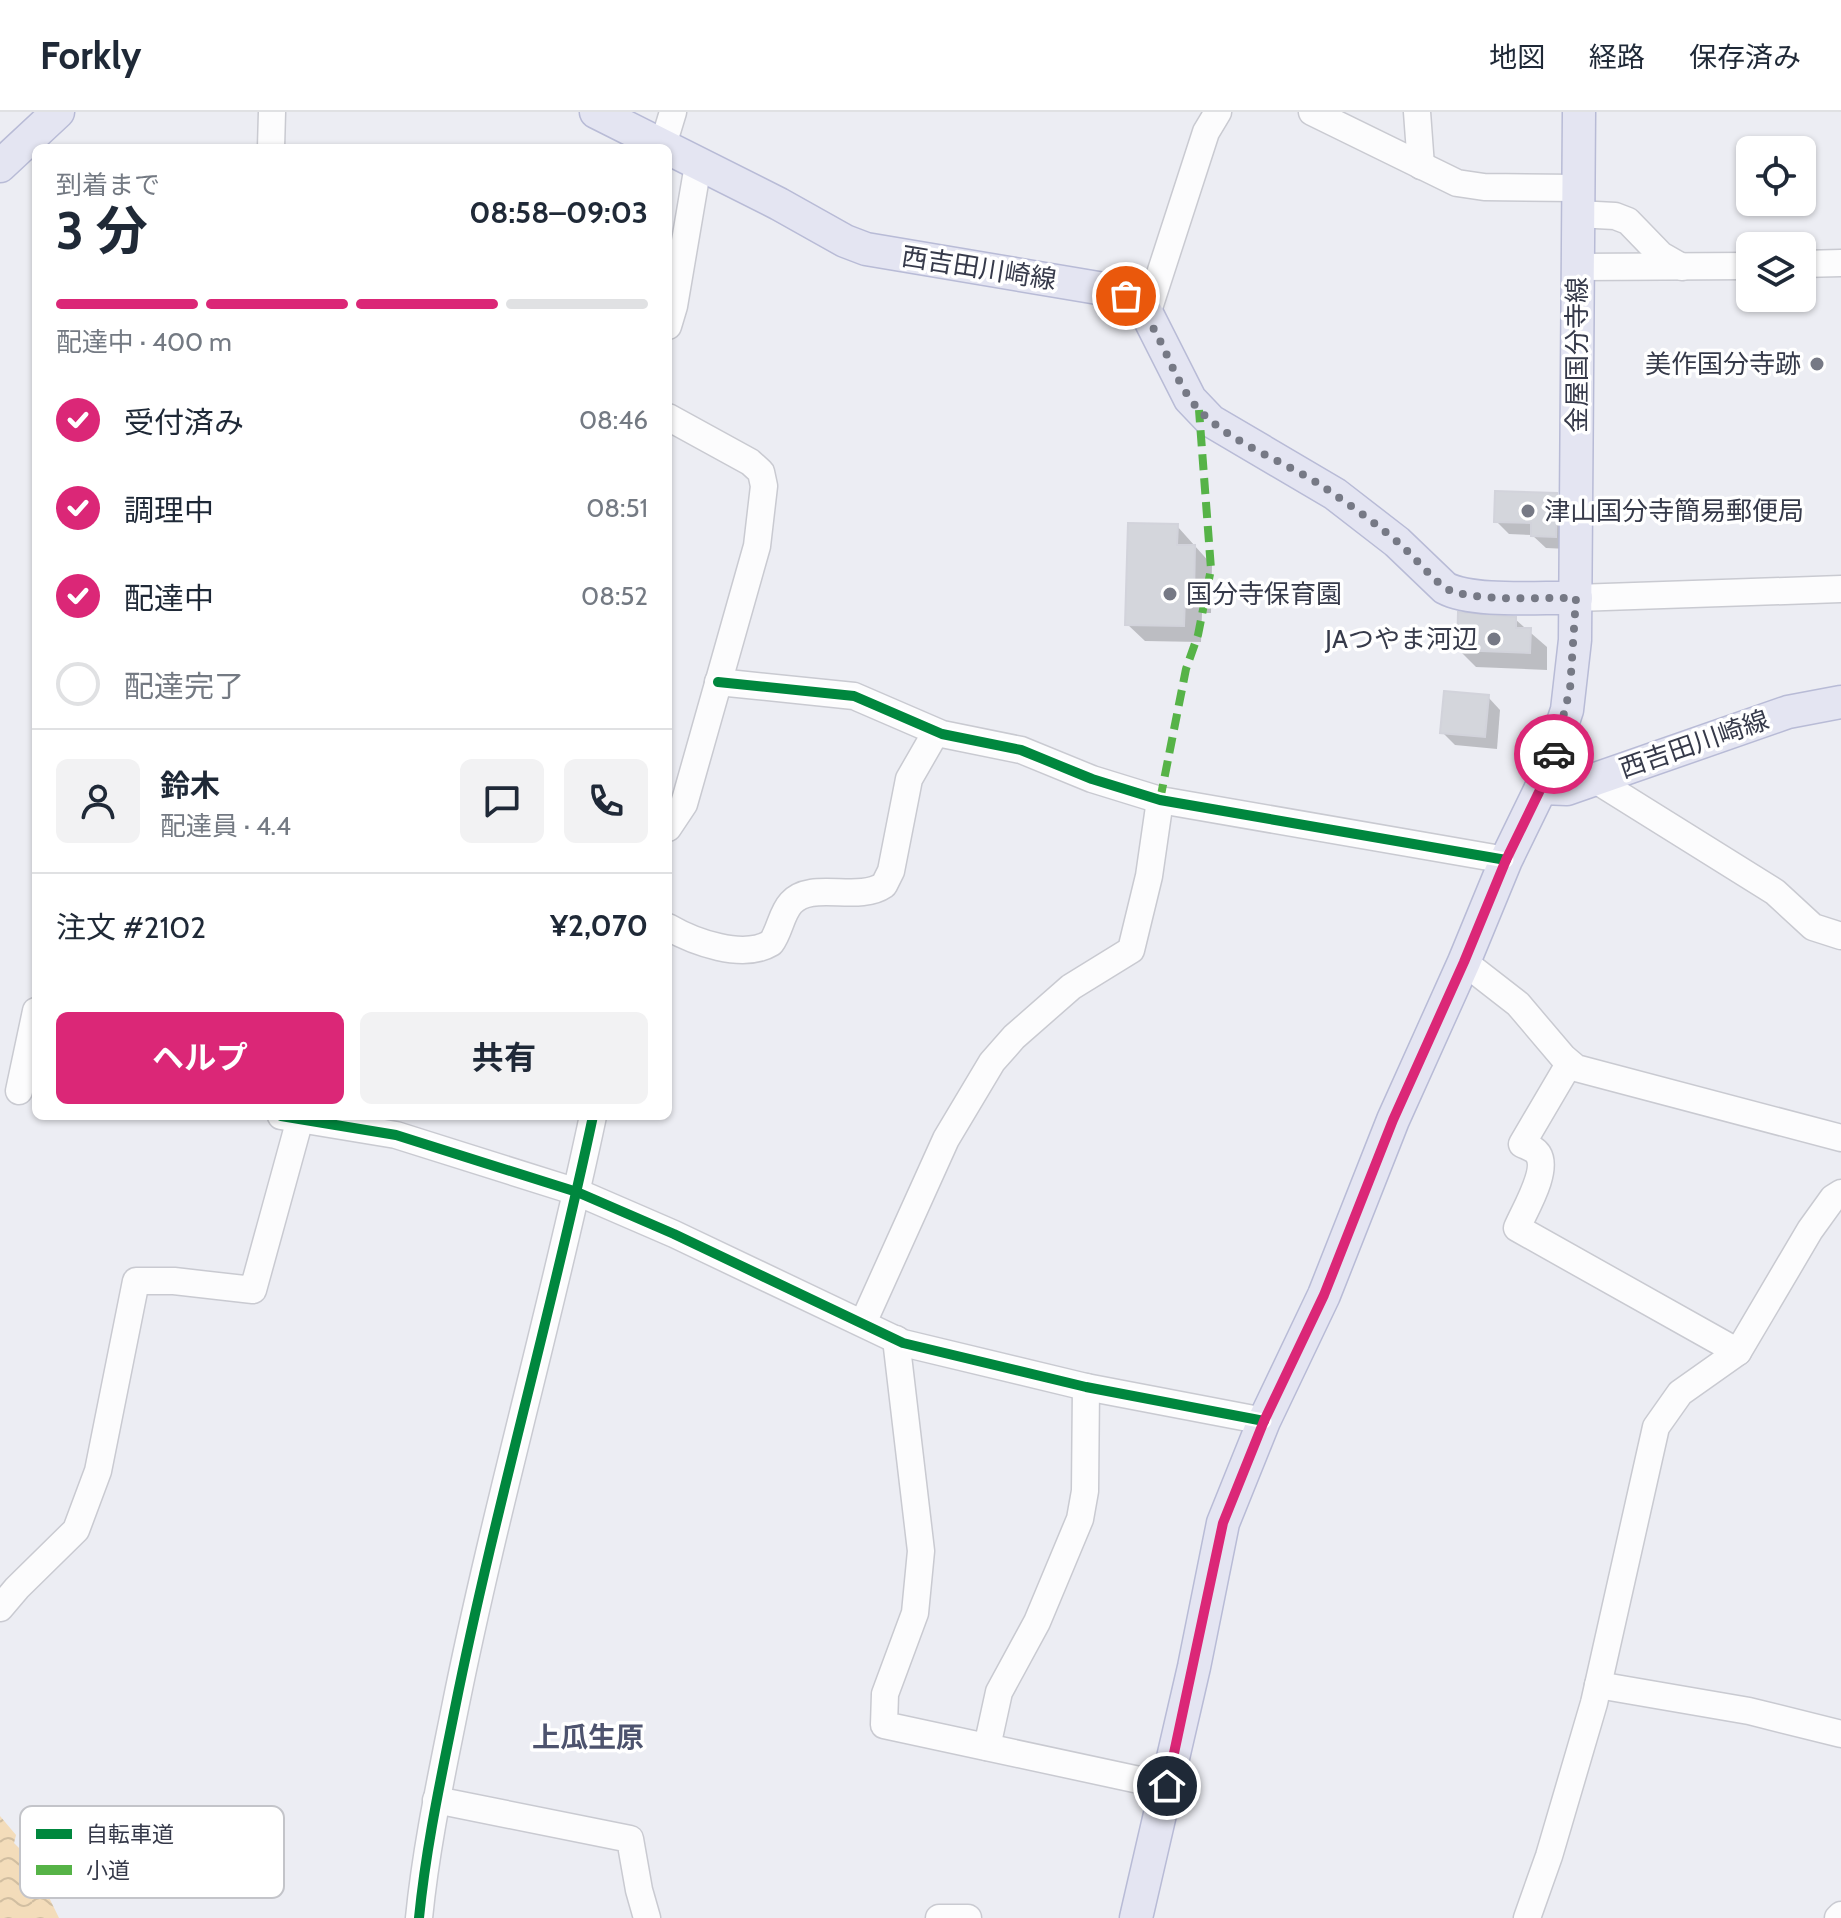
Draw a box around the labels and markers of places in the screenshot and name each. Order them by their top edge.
pin [1092,262,1160,330]
place label: 美作国分寺跡 [1645,348,1801,380]
marker: 美作国分寺跡 [1808,355,1826,373]
place label: 津山国分寺簡易郵便局 [1544,495,1804,527]
marker: 津山国分寺簡易郵便局 [1519,502,1537,520]
place label: 国分寺保育園 [1186,578,1342,610]
marker: 国分寺保育園 [1161,585,1179,603]
place label: JAつやま河辺 [1324,623,1478,655]
marker: JAつやま河辺 [1485,630,1503,648]
pin [1133,1752,1201,1820]

